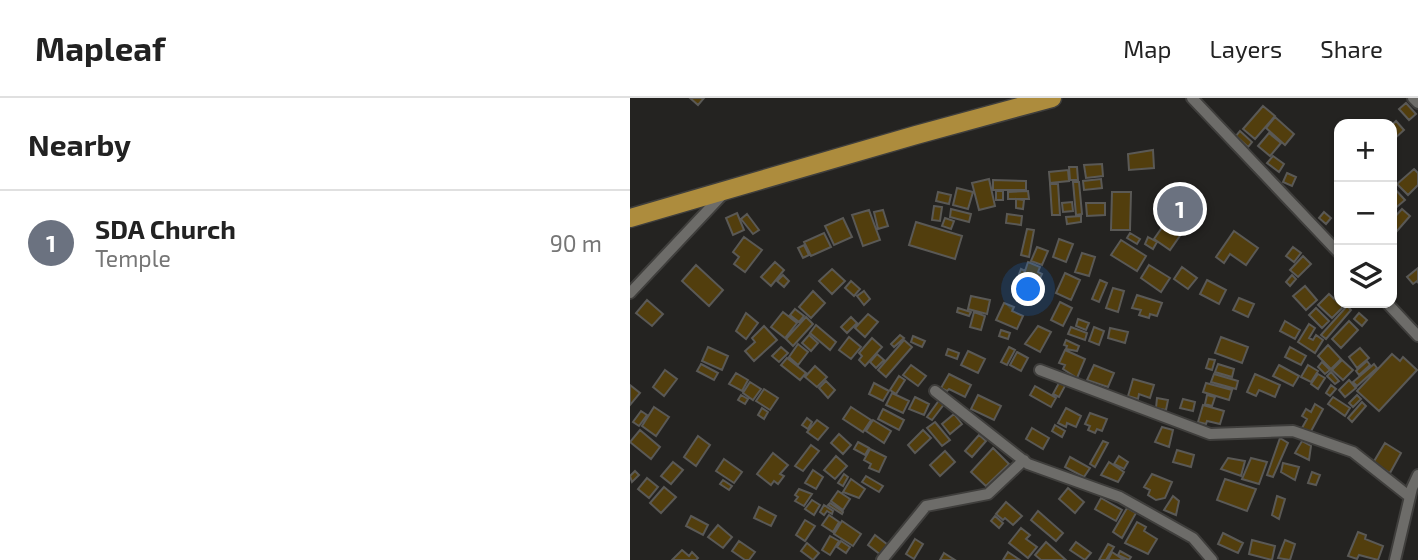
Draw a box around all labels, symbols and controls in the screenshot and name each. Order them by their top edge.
text: Mapleaf [35,28,165,68]
text: Map [1123,34,1171,63]
text: Layers [1209,34,1282,63]
text: Share [1320,34,1383,63]
map controls [1334,119,1397,308]
button: + [1334,119,1397,182]
text: Nearby [28,126,131,162]
button: − [1334,182,1397,245]
pin: 1 [1157,183,1203,235]
text: SDA Church [95,213,236,244]
text: 1 [46,229,56,257]
text: 90 m [550,229,602,257]
text: Temple [95,244,171,272]
button: layers [1334,245,1397,308]
your location [1011,272,1045,306]

